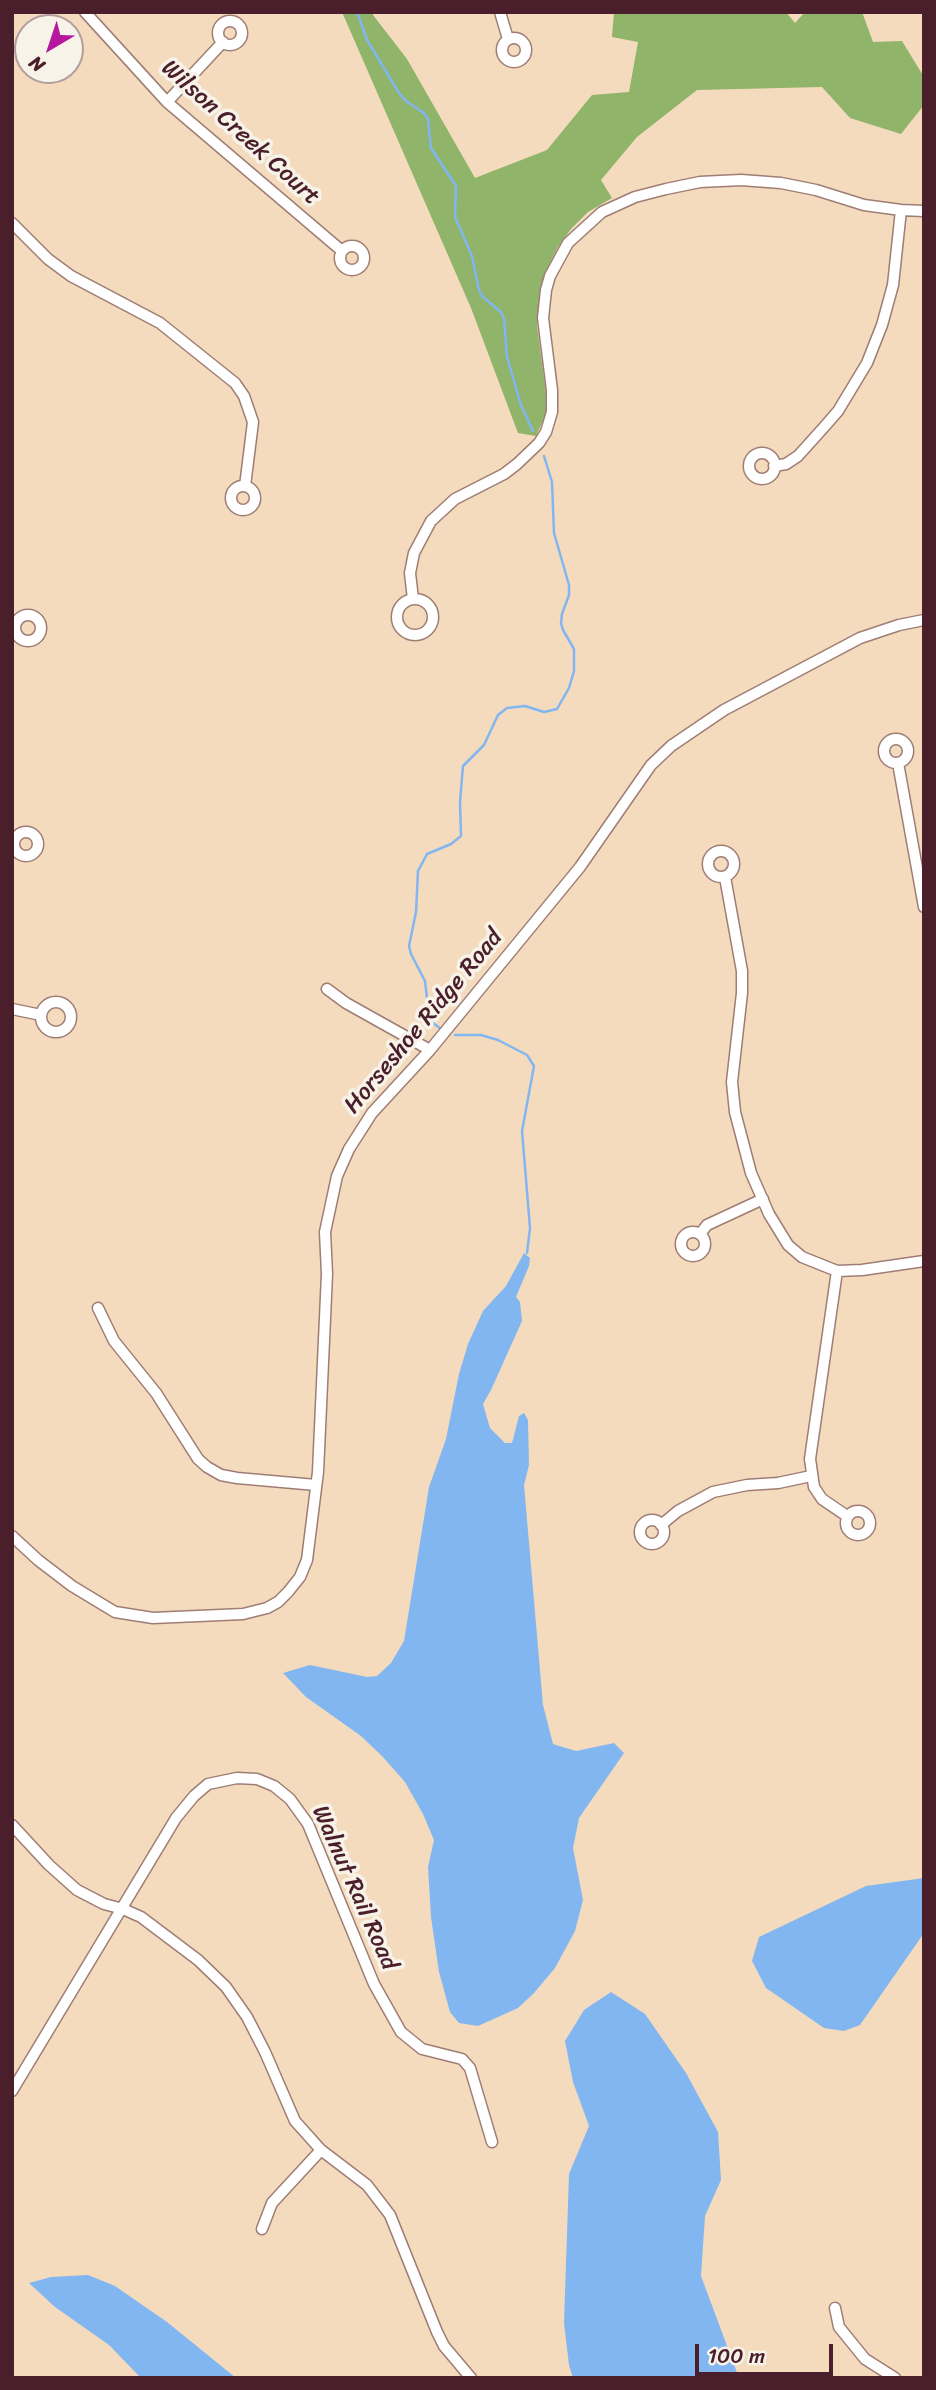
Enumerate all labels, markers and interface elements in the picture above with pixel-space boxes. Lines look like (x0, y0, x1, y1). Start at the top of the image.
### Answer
north arrow (14, 14, 84, 84)
text: N (21, 47, 52, 81)
street label: Wilson Creek Court (155, 54, 325, 212)
street label: Horseshoe Ridge Road (339, 924, 509, 1120)
street label: Walnut Rail Road (305, 1801, 403, 1975)
scale bar (698, 2330, 836, 2374)
text: 100 m (708, 2337, 765, 2375)

